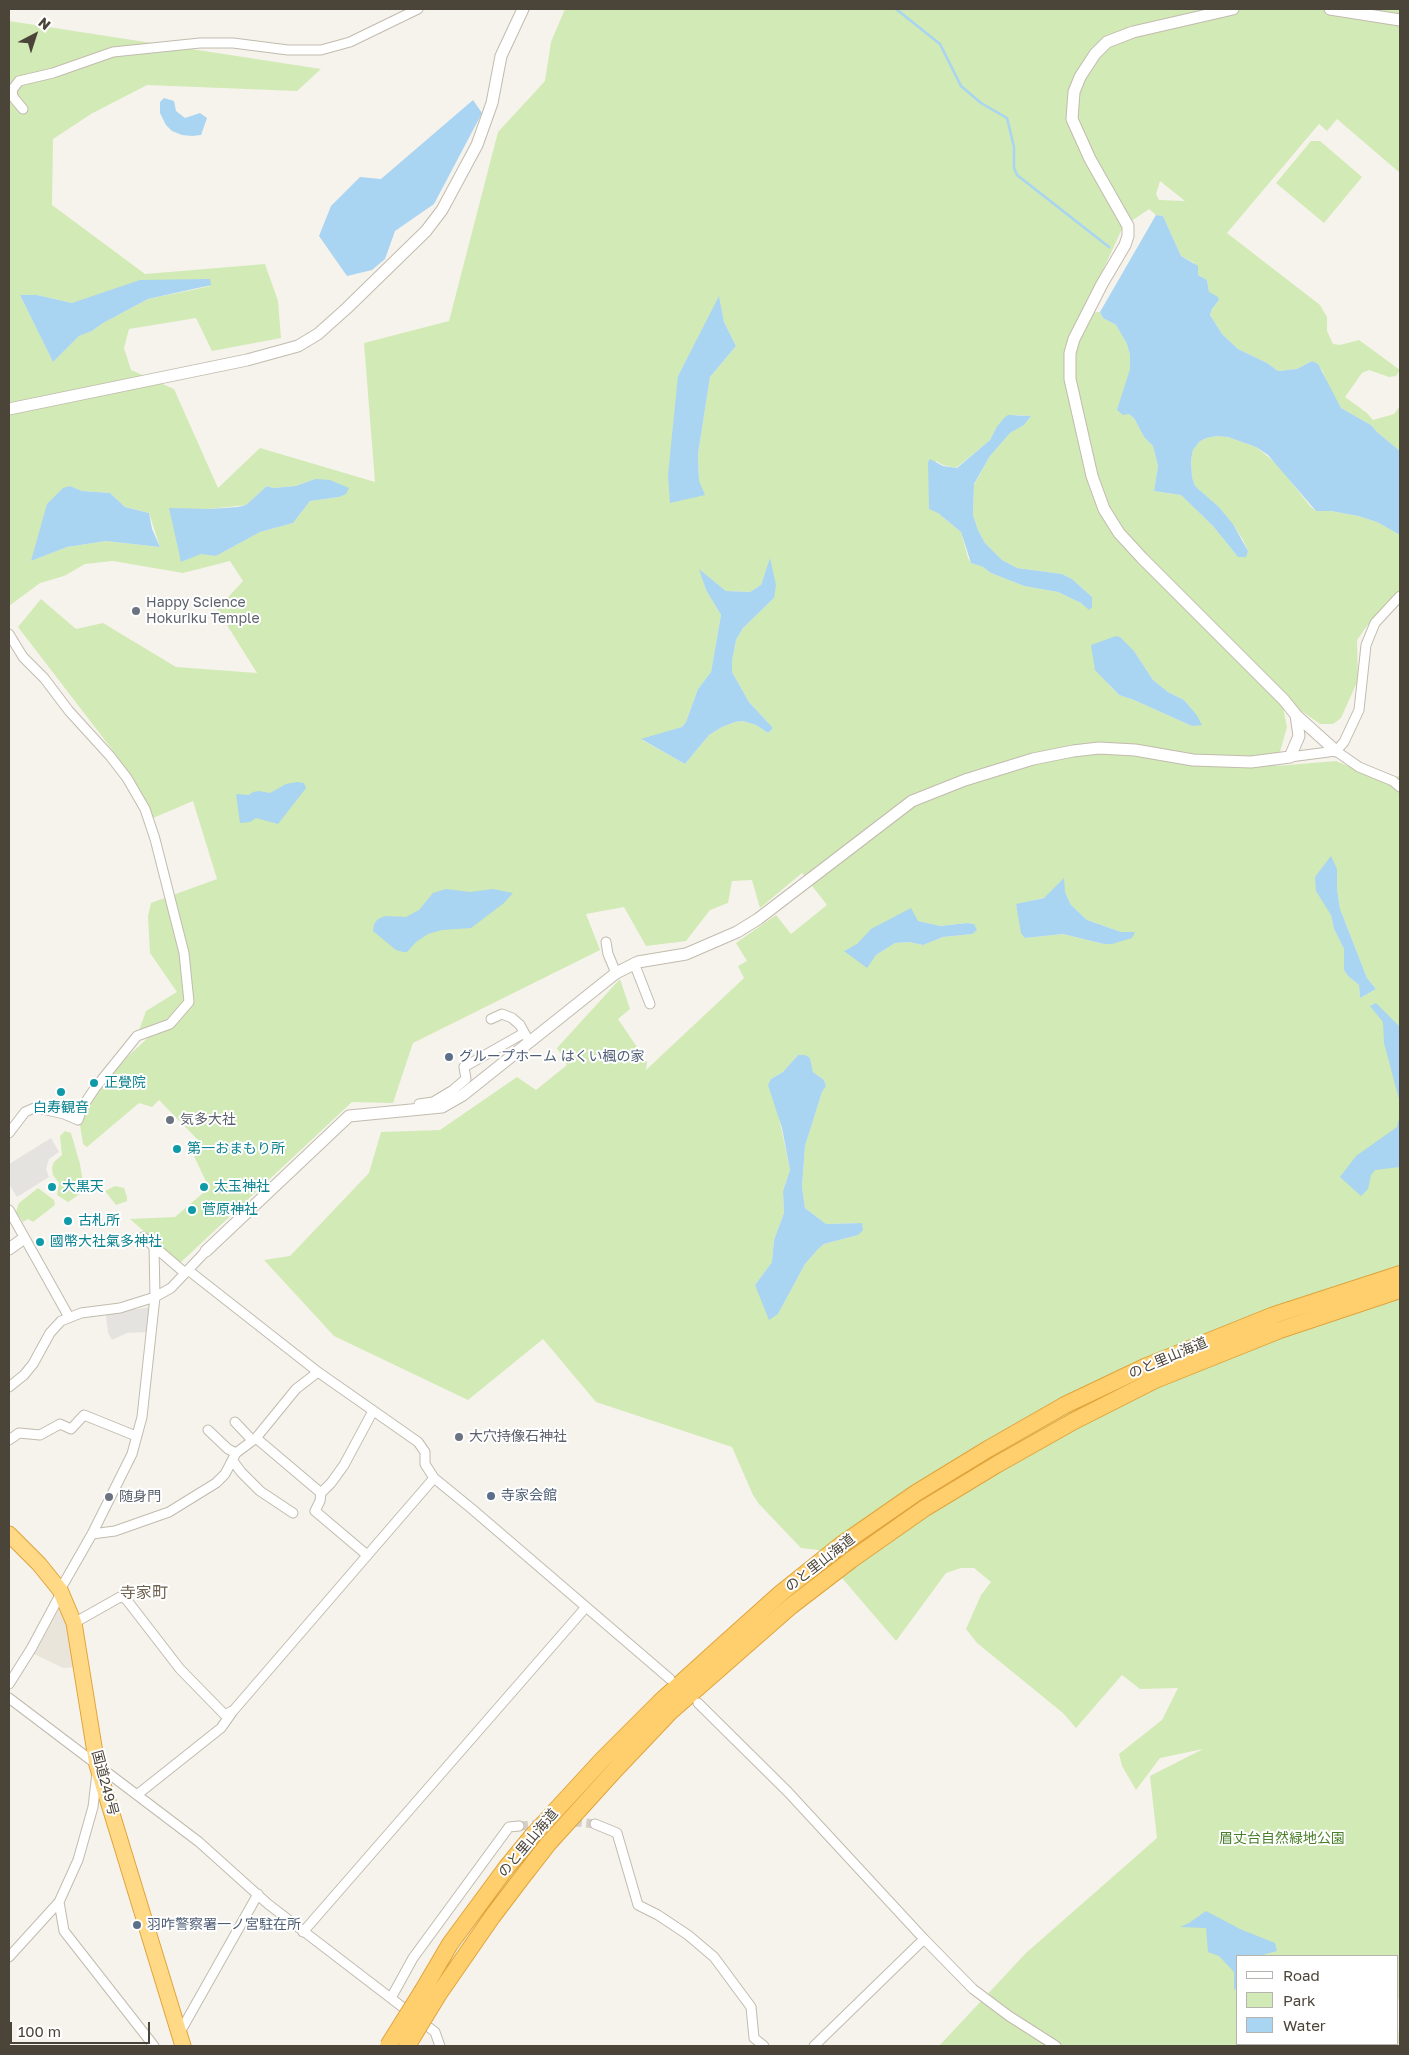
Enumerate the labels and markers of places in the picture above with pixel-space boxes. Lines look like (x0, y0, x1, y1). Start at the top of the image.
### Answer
place label: Happy Science Hokuriku Temple (146, 595, 260, 628)
marker: Happy Science Hokuriku Temple (130, 605, 142, 617)
place label: グループホーム はくい楓の家 (459, 1049, 644, 1065)
marker: グループホーム はくい楓の家 (443, 1051, 455, 1063)
place label: 正覺院 (104, 1075, 146, 1091)
marker: 正覺院 (88, 1077, 100, 1089)
marker: 白寿観音 (55, 1086, 67, 1098)
place label: 白寿観音 (33, 1100, 89, 1116)
place label: 気多大社 (180, 1112, 236, 1128)
marker: 気多大社 (164, 1114, 176, 1126)
place label: 第一おまもり所 (187, 1141, 285, 1157)
marker: 第一おまもり所 (171, 1143, 183, 1155)
place label: 大黒天 (62, 1179, 104, 1195)
place label: 太玉神社 (214, 1179, 270, 1195)
marker: 大黒天 (46, 1181, 58, 1193)
marker: 太玉神社 (198, 1181, 210, 1193)
place label: 菅原神社 (202, 1202, 258, 1218)
marker: 菅原神社 (186, 1204, 198, 1216)
place label: 古札所 (78, 1213, 120, 1229)
marker: 古札所 (62, 1215, 74, 1227)
place label: 國幣大社氣多神社 (50, 1234, 162, 1250)
marker: 國幣大社氣多神社 (34, 1236, 46, 1248)
place label: 大穴持像石神社 (469, 1429, 567, 1445)
marker: 大穴持像石神社 (453, 1431, 465, 1443)
place label: 寺家会館 (501, 1488, 557, 1504)
place label: 随身門 (119, 1489, 161, 1505)
marker: 寺家会館 (485, 1490, 497, 1502)
marker: 随身門 (103, 1491, 115, 1503)
place label: 羽咋警察署一ノ宮駐在所 (147, 1917, 301, 1933)
marker: 羽咋警察署一ノ宮駐在所 (131, 1919, 143, 1931)

